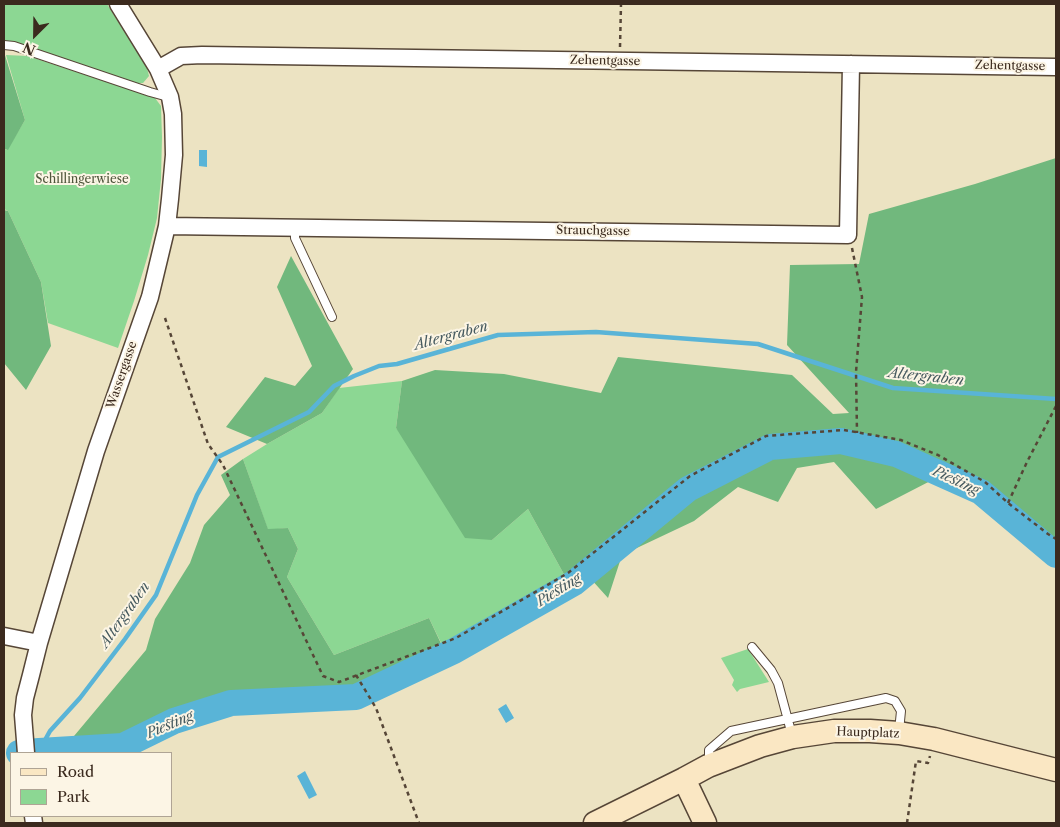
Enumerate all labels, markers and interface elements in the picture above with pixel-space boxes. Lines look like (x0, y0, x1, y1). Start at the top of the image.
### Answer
north arrow (10, 10, 60, 60)
text: N (20, 38, 38, 59)
street label: Zehentgasse (570, 53, 640, 69)
street label: Zehentgasse (975, 58, 1045, 74)
park label: Schillingerwiese (35, 173, 129, 187)
street label: Strauchgasse (556, 223, 630, 239)
water label: Altergraben (412, 318, 490, 354)
street label: Wassergasse (104, 339, 140, 411)
water label: Altergraben (887, 365, 965, 389)
water label: Piesting (930, 463, 982, 499)
water label: Piesting (534, 570, 584, 610)
water label: Altergraben (96, 579, 154, 651)
water label: Piesting (144, 708, 196, 742)
street label: Hauptplatz (836, 725, 900, 741)
legend (10, 752, 172, 817)
text: Road (57, 762, 94, 781)
text: Park (57, 787, 90, 806)

